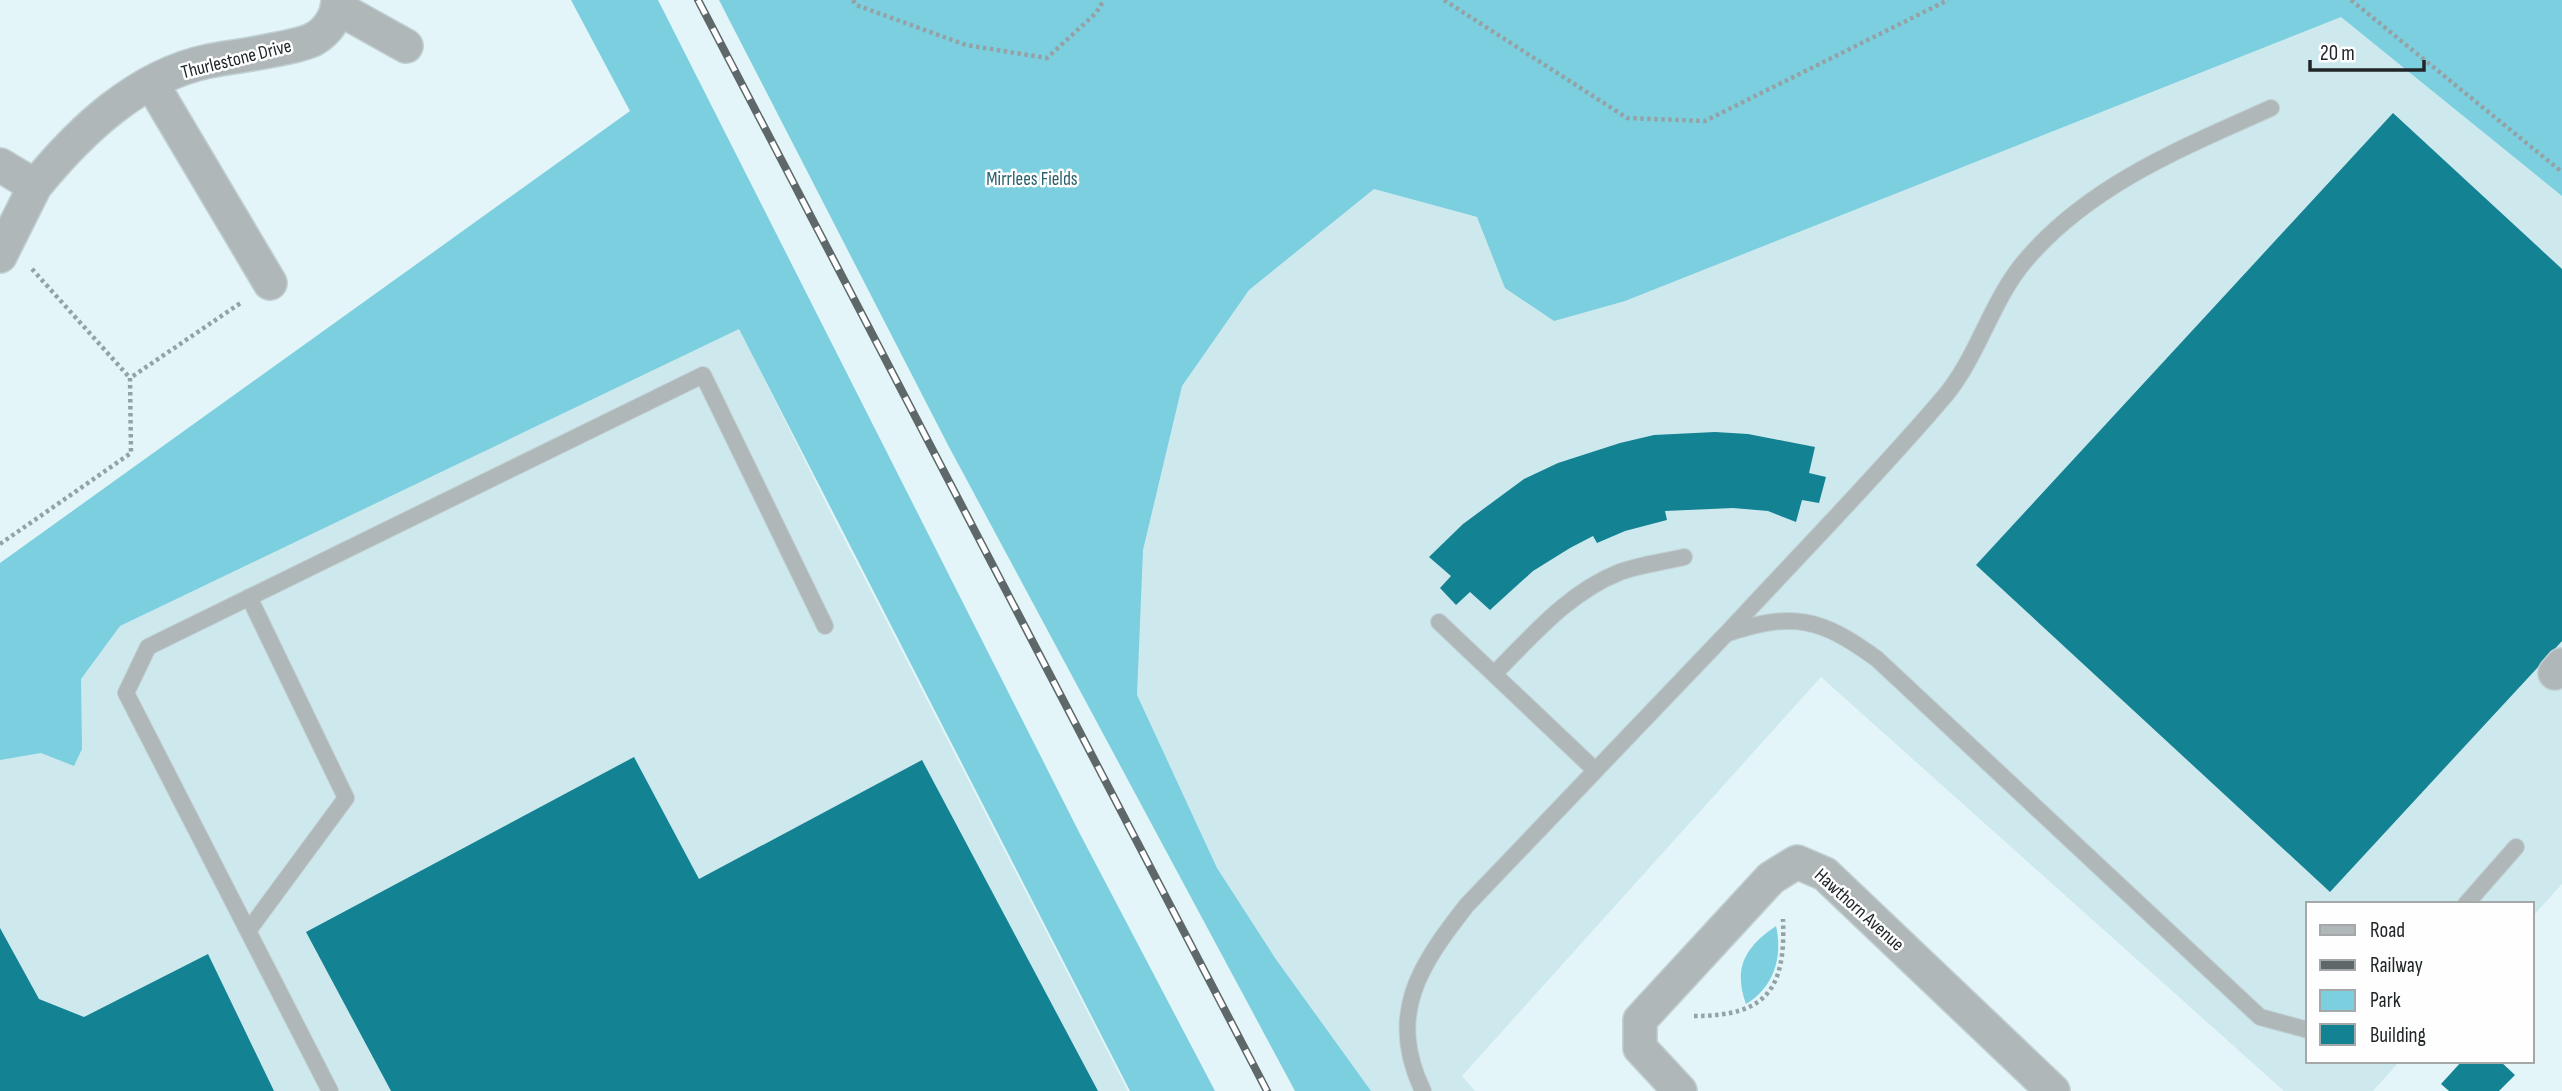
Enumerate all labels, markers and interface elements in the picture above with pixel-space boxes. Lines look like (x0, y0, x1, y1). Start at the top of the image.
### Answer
scale bar (2310, 28, 2424, 72)
street label: Thurlestone Drive (179, 35, 294, 84)
text: 20 m (2320, 41, 2355, 66)
park label: Mirrlees Fields (986, 168, 1078, 191)
street label: Hawthorn Avenue (1810, 864, 1908, 956)
legend (2306, 902, 2534, 1063)
text: Road (2370, 918, 2405, 943)
text: Railway (2370, 953, 2423, 978)
text: Park (2370, 988, 2401, 1013)
text: Building (2370, 1023, 2426, 1048)

